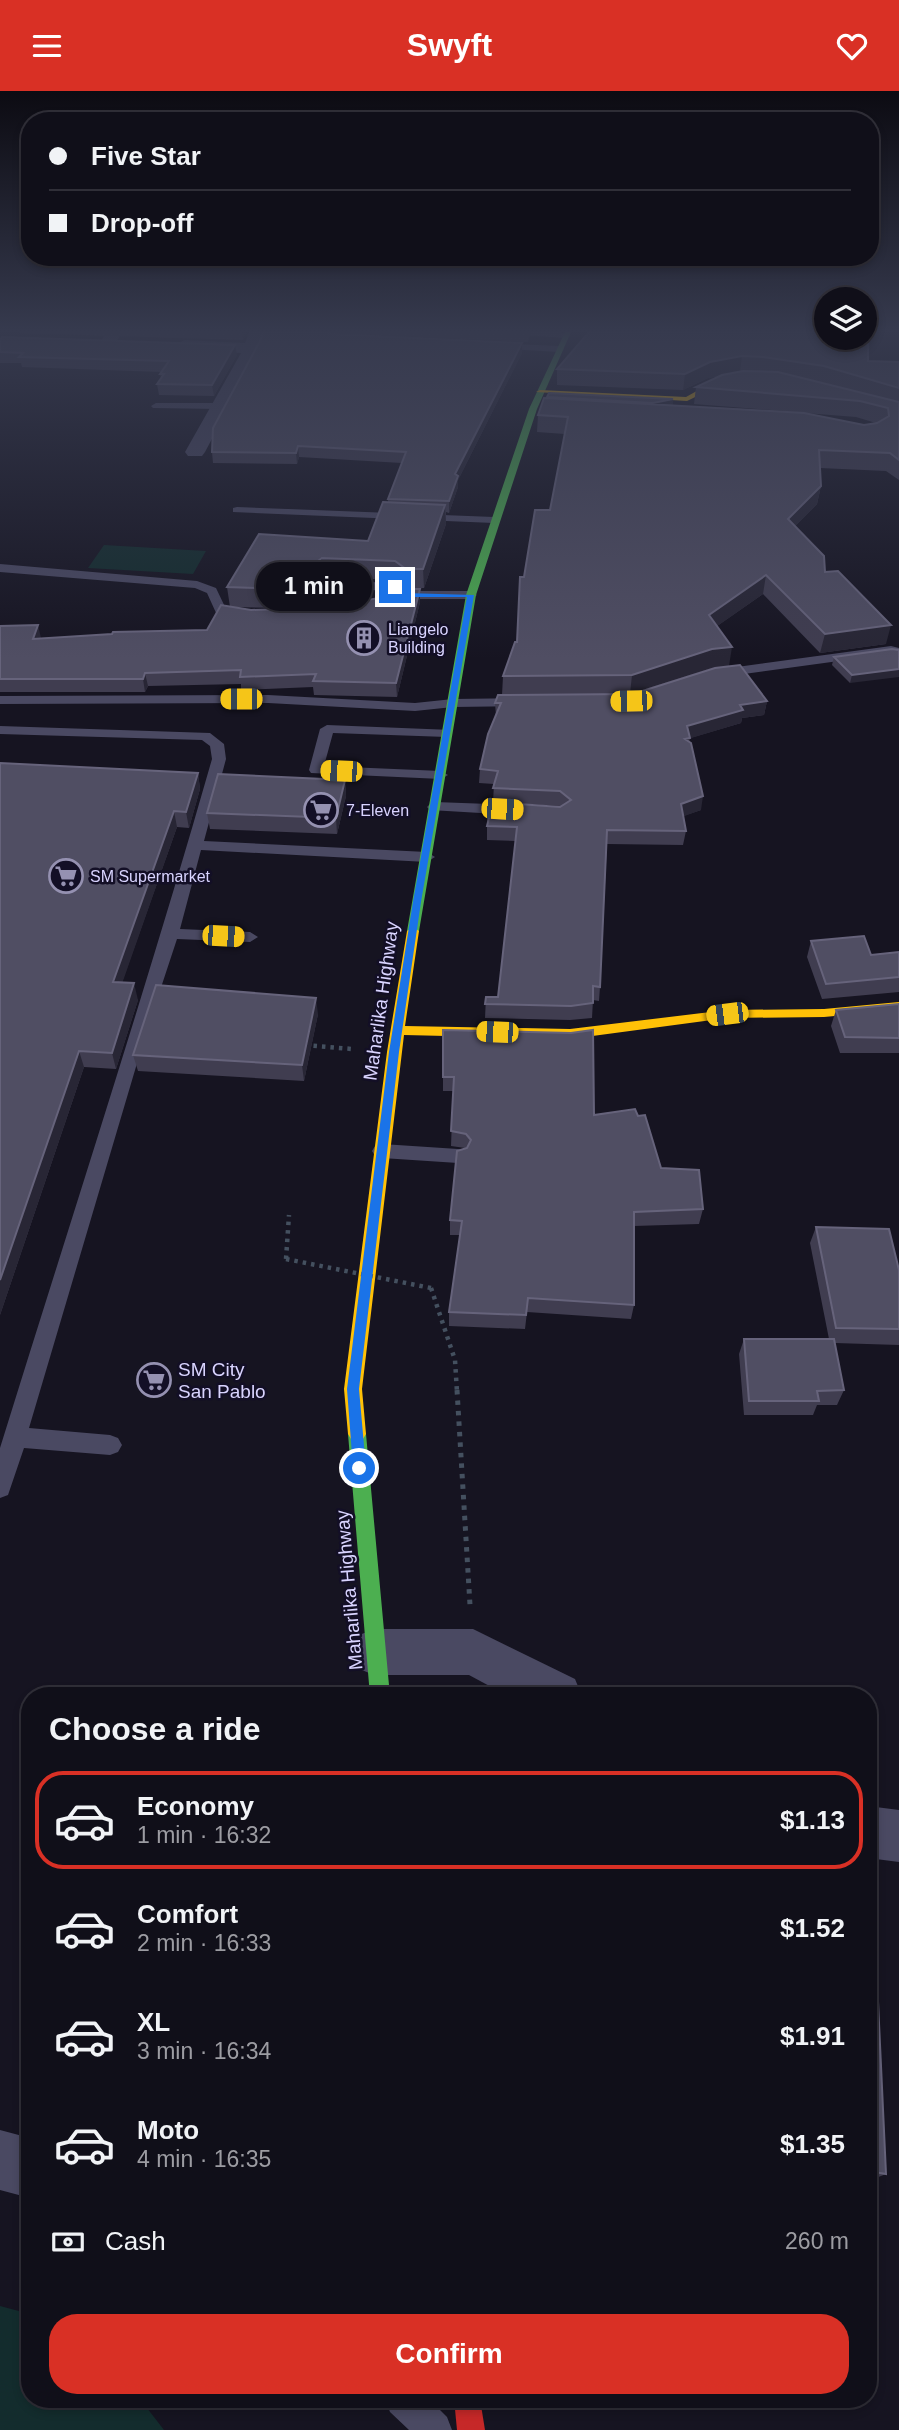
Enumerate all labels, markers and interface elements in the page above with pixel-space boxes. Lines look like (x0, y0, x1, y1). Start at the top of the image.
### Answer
icon: menu (28, 27, 66, 65)
text: Swyft (407, 27, 492, 63)
icon: heart (833, 27, 871, 65)
text: Five Star (91, 141, 201, 171)
text: Drop-off (91, 208, 194, 238)
map controls (814, 287, 877, 350)
button: layers (814, 287, 877, 350)
callout: 1 min (255, 563, 370, 611)
route end (379, 571, 411, 603)
text: 1 min (284, 573, 344, 599)
building icon: Liangelo Building (345, 619, 383, 657)
place label: Liangelo Building (388, 621, 449, 656)
car (221, 689, 263, 710)
car (610, 690, 653, 712)
car (320, 760, 363, 782)
supermarket icon: 7-Eleven (302, 791, 340, 829)
car (481, 797, 524, 821)
place label: 7-Eleven (346, 802, 409, 819)
supermarket icon: SM Supermarket (47, 857, 85, 895)
place label: SM Supermarket (90, 868, 211, 885)
street label: Maharlika Highway (359, 920, 403, 1082)
car (202, 924, 245, 948)
car (705, 1001, 750, 1027)
car (476, 1021, 519, 1043)
place label: SM City San Pablo (178, 1359, 266, 1402)
supermarket icon: SM City San Pablo (135, 1361, 173, 1399)
route start (343, 1452, 375, 1484)
street label: Maharlika Highway (332, 1509, 366, 1671)
text: Choose a ride (49, 1711, 261, 1747)
icon: car (53, 1789, 116, 1852)
text: Economy (137, 1791, 254, 1821)
text: $1.13 (780, 1805, 845, 1835)
text: 1 min · 16:32 (137, 1822, 271, 1848)
icon: car (53, 1897, 116, 1960)
text: Comfort (137, 1899, 238, 1929)
text: $1.52 (780, 1913, 845, 1943)
text: 2 min · 16:33 (137, 1930, 271, 1956)
icon: car (53, 2005, 116, 2068)
text: XL (137, 2007, 170, 2037)
text: $1.91 (780, 2021, 845, 2051)
text: 3 min · 16:34 (137, 2038, 271, 2064)
icon: car (53, 2113, 116, 2176)
text: Moto (137, 2115, 199, 2145)
text: $1.35 (780, 2129, 845, 2159)
text: 4 min · 16:35 (137, 2146, 271, 2172)
icon: cash (49, 2223, 87, 2261)
text: Cash (105, 2226, 166, 2256)
text: 260 m (785, 2228, 849, 2254)
button: Confirm (49, 2314, 849, 2394)

